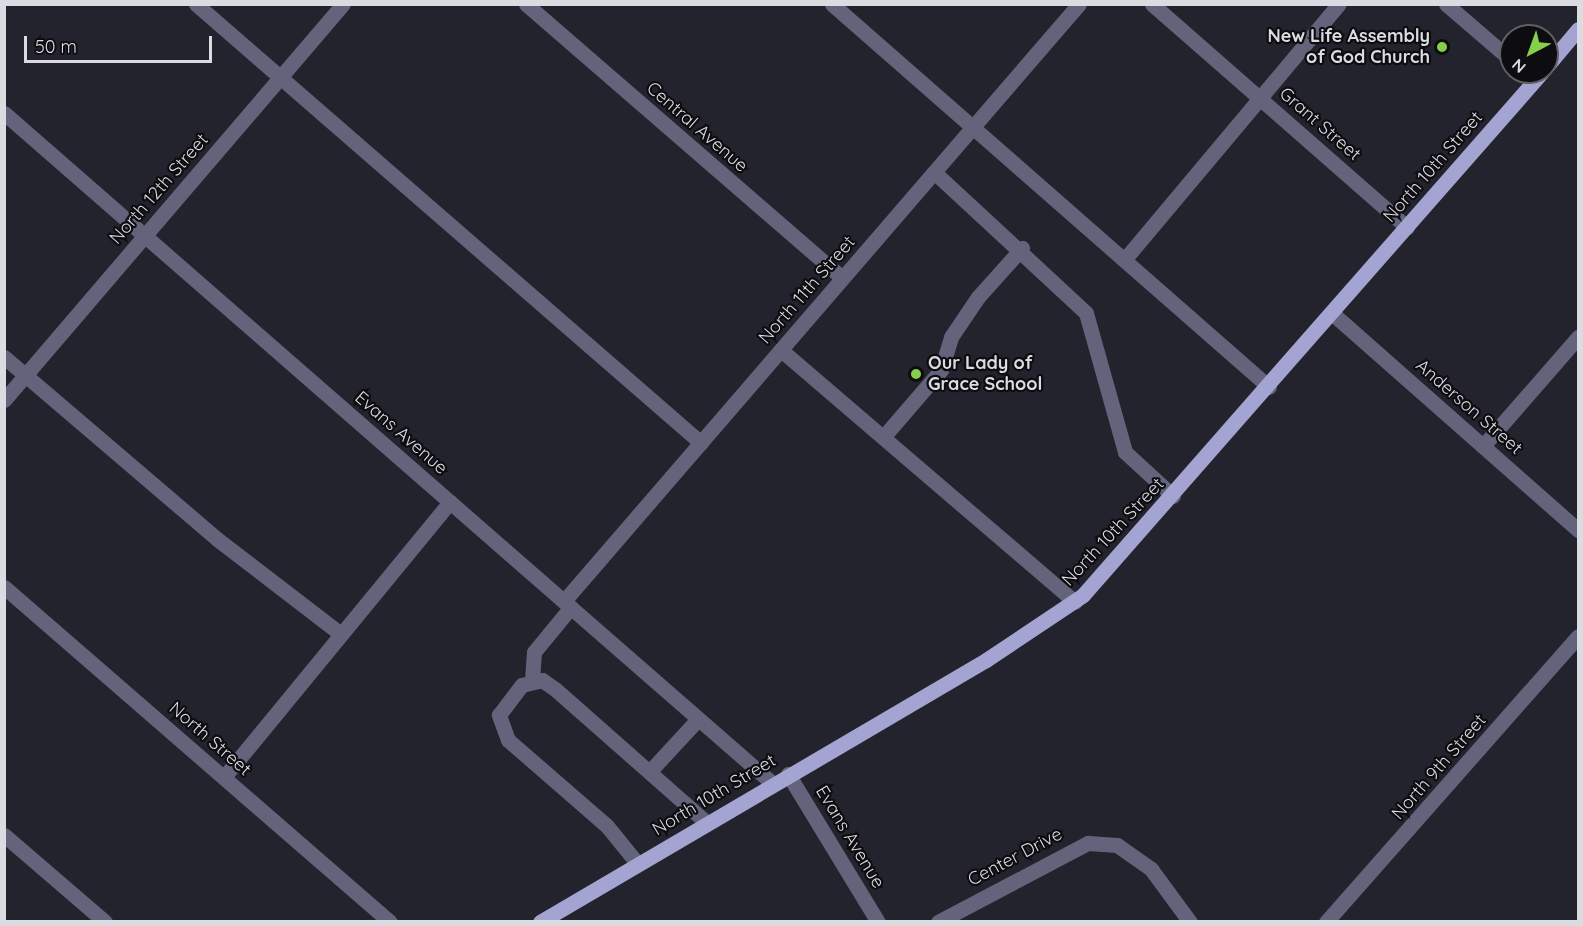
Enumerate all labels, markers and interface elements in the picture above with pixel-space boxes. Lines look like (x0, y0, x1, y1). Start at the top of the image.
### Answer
scale bar (27, 24, 214, 62)
north arrow (1499, 24, 1559, 84)
place label: New Life Assembly of God Church (1267, 26, 1430, 68)
text: 50 m (35, 35, 77, 58)
marker: New Life Assembly of God Church (1435, 40, 1449, 54)
text: N (1508, 55, 1530, 77)
street label: Central Avenue (642, 77, 752, 177)
street label: Grant Street (1275, 83, 1365, 165)
street label: North 10th Street (1379, 107, 1487, 227)
street label: North 12th Street (105, 129, 213, 249)
street label: North 11th Street (754, 232, 860, 348)
place label: Our Lady of Grace School (928, 353, 1042, 395)
street label: Anderson Street (1411, 355, 1527, 459)
marker: Our Lady of Grace School (909, 367, 923, 381)
street label: Evans Avenue (350, 387, 452, 479)
street label: North 10th Street (1057, 473, 1169, 591)
street label: North Street (165, 698, 255, 780)
street label: North 9th Street (1387, 710, 1491, 824)
street label: North 10th Street (648, 750, 780, 840)
street label: Evans Avenue (811, 782, 889, 892)
street label: Center Drive (964, 823, 1066, 891)

